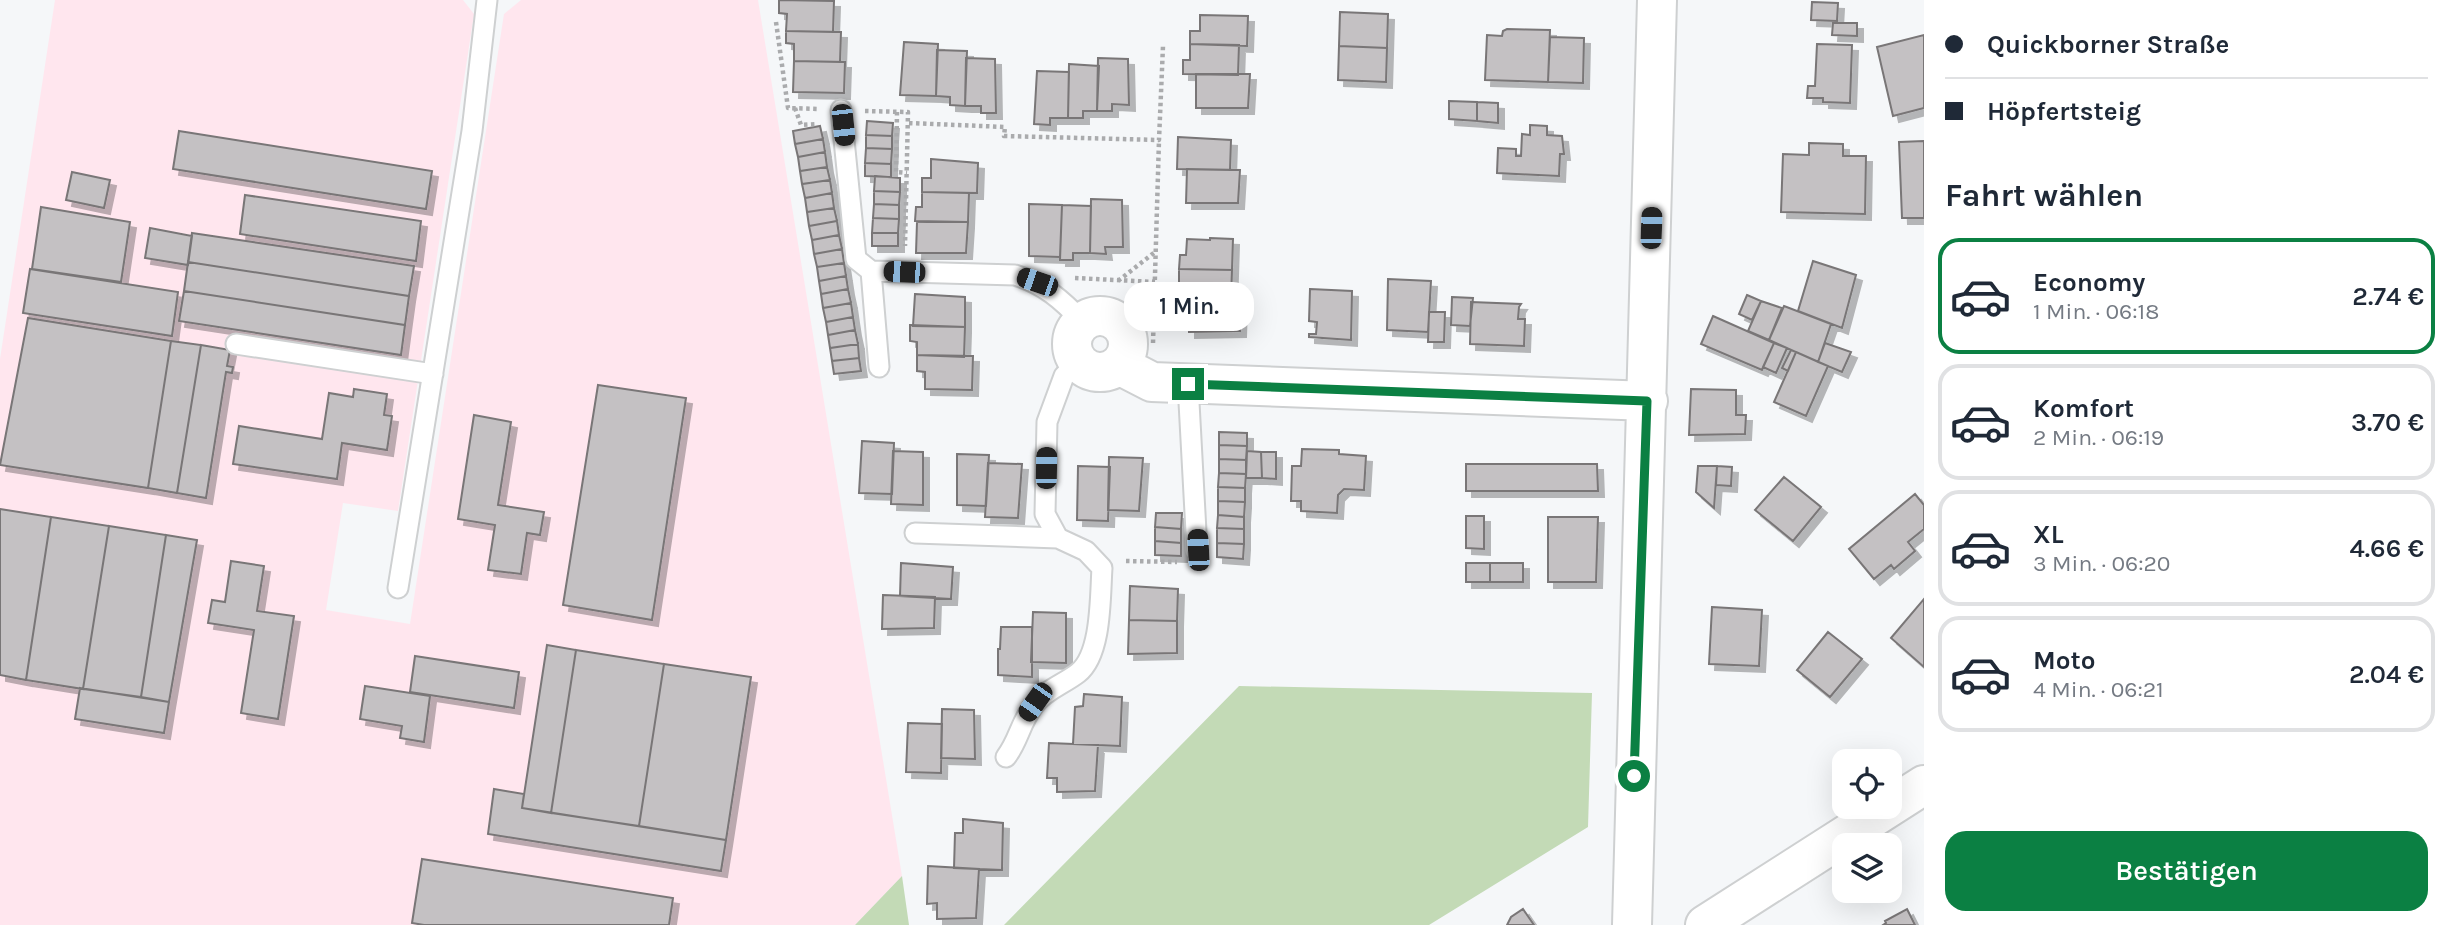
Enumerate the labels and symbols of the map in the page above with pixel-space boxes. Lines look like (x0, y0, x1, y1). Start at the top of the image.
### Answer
car (831, 103, 856, 147)
car (1640, 207, 1663, 249)
car (883, 261, 926, 283)
car (1014, 265, 1061, 299)
callout: 1 Min. (1123, 282, 1253, 332)
route end (1172, 368, 1204, 400)
car (1036, 447, 1057, 489)
car (1187, 528, 1210, 572)
car (1015, 679, 1056, 725)
route start (1618, 760, 1650, 792)

